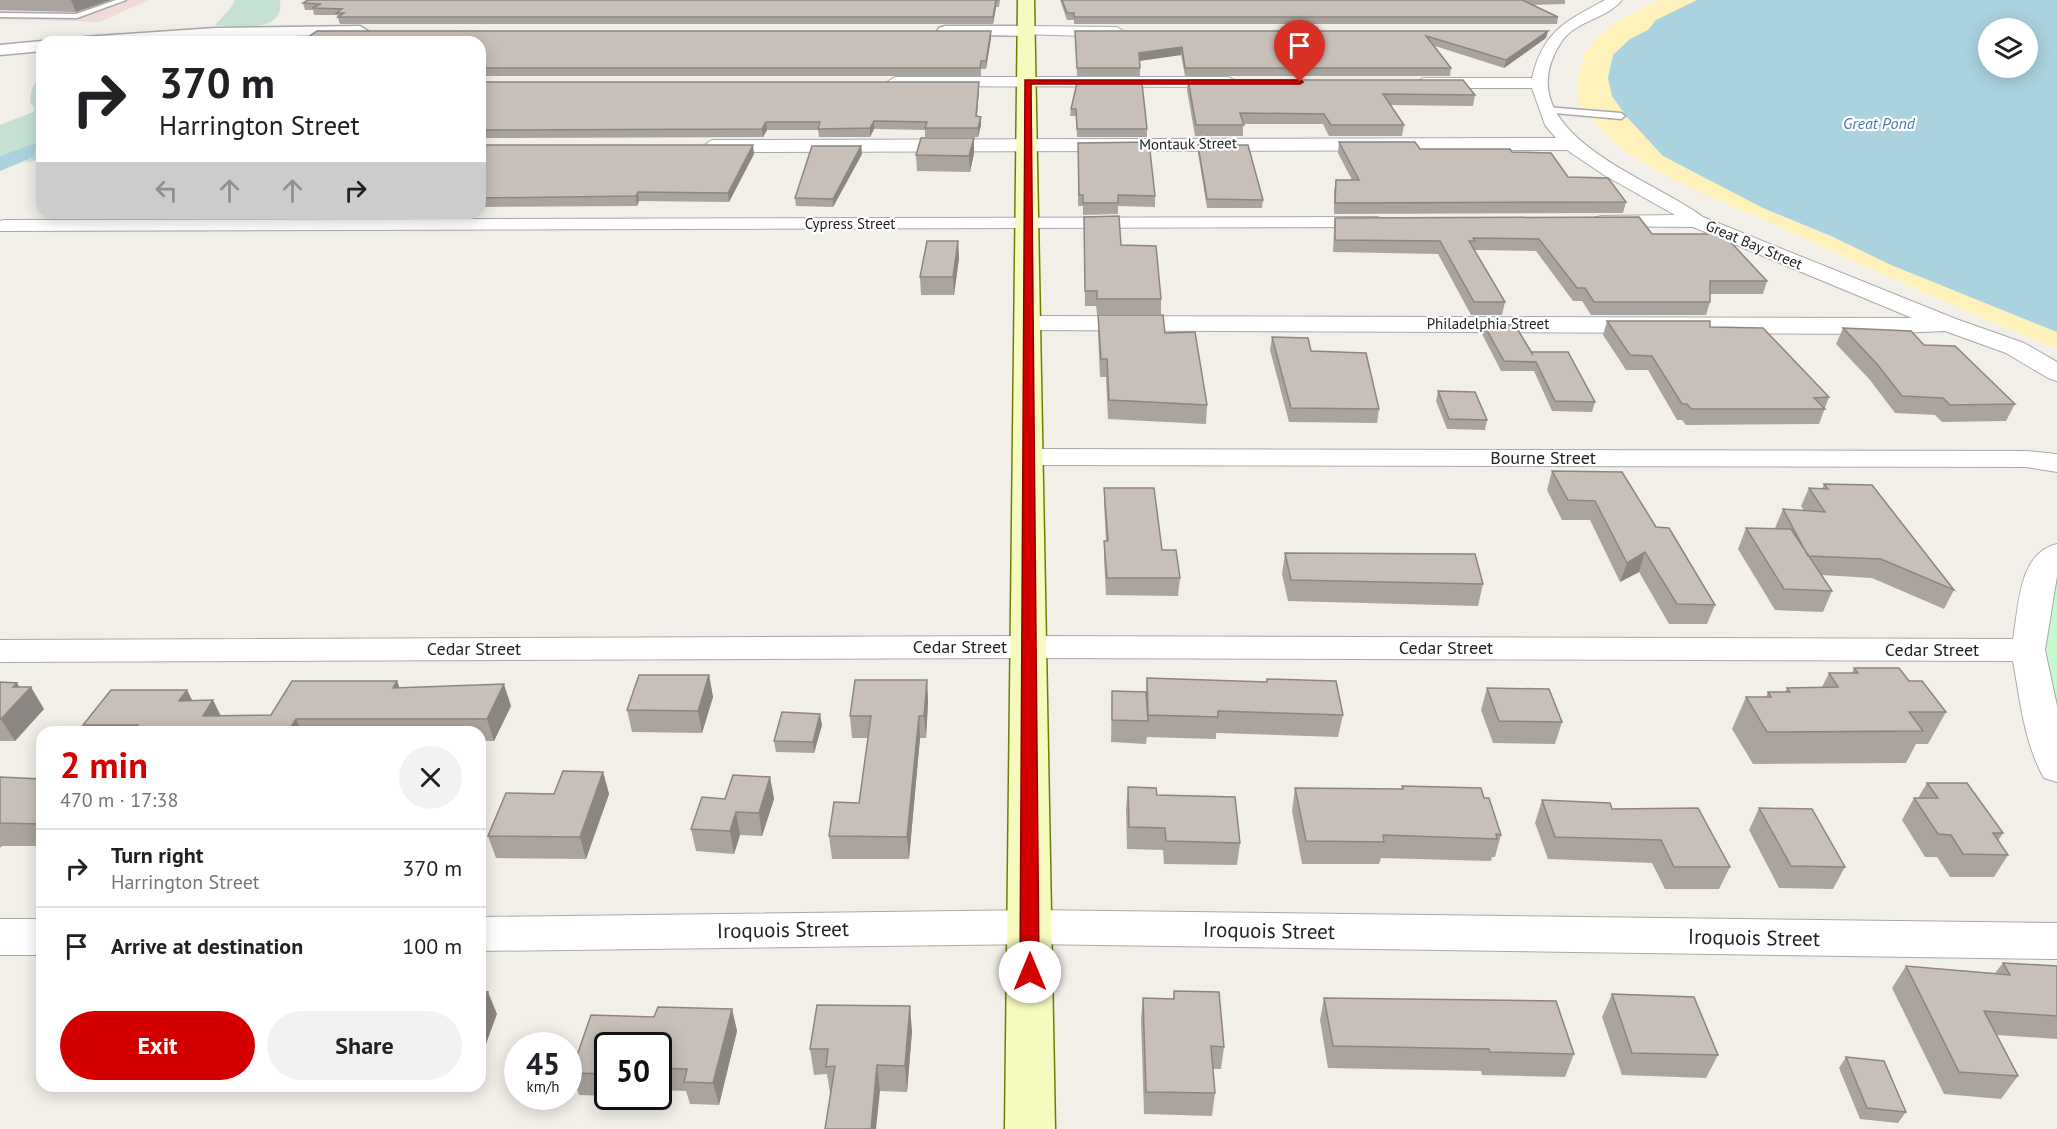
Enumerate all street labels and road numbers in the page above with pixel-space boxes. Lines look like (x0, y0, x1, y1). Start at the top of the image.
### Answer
street label: Montauk Street (1139, 133, 1237, 154)
street label: Cypress Street (805, 214, 895, 233)
street label: Great Bay Street (1703, 216, 1806, 273)
street label: Philadelphia Street (1427, 314, 1549, 333)
street label: Bourne Street (1490, 446, 1596, 469)
street label: Cedar Street (913, 635, 1007, 658)
street label: Cedar Street (1399, 636, 1493, 659)
street label: Cedar Street (427, 637, 521, 660)
street label: Cedar Street (1885, 638, 1979, 661)
street label: Iroquois Street (717, 915, 849, 944)
street label: Iroquois Street (1203, 916, 1335, 945)
street label: Iroquois Street (1688, 923, 1820, 952)

